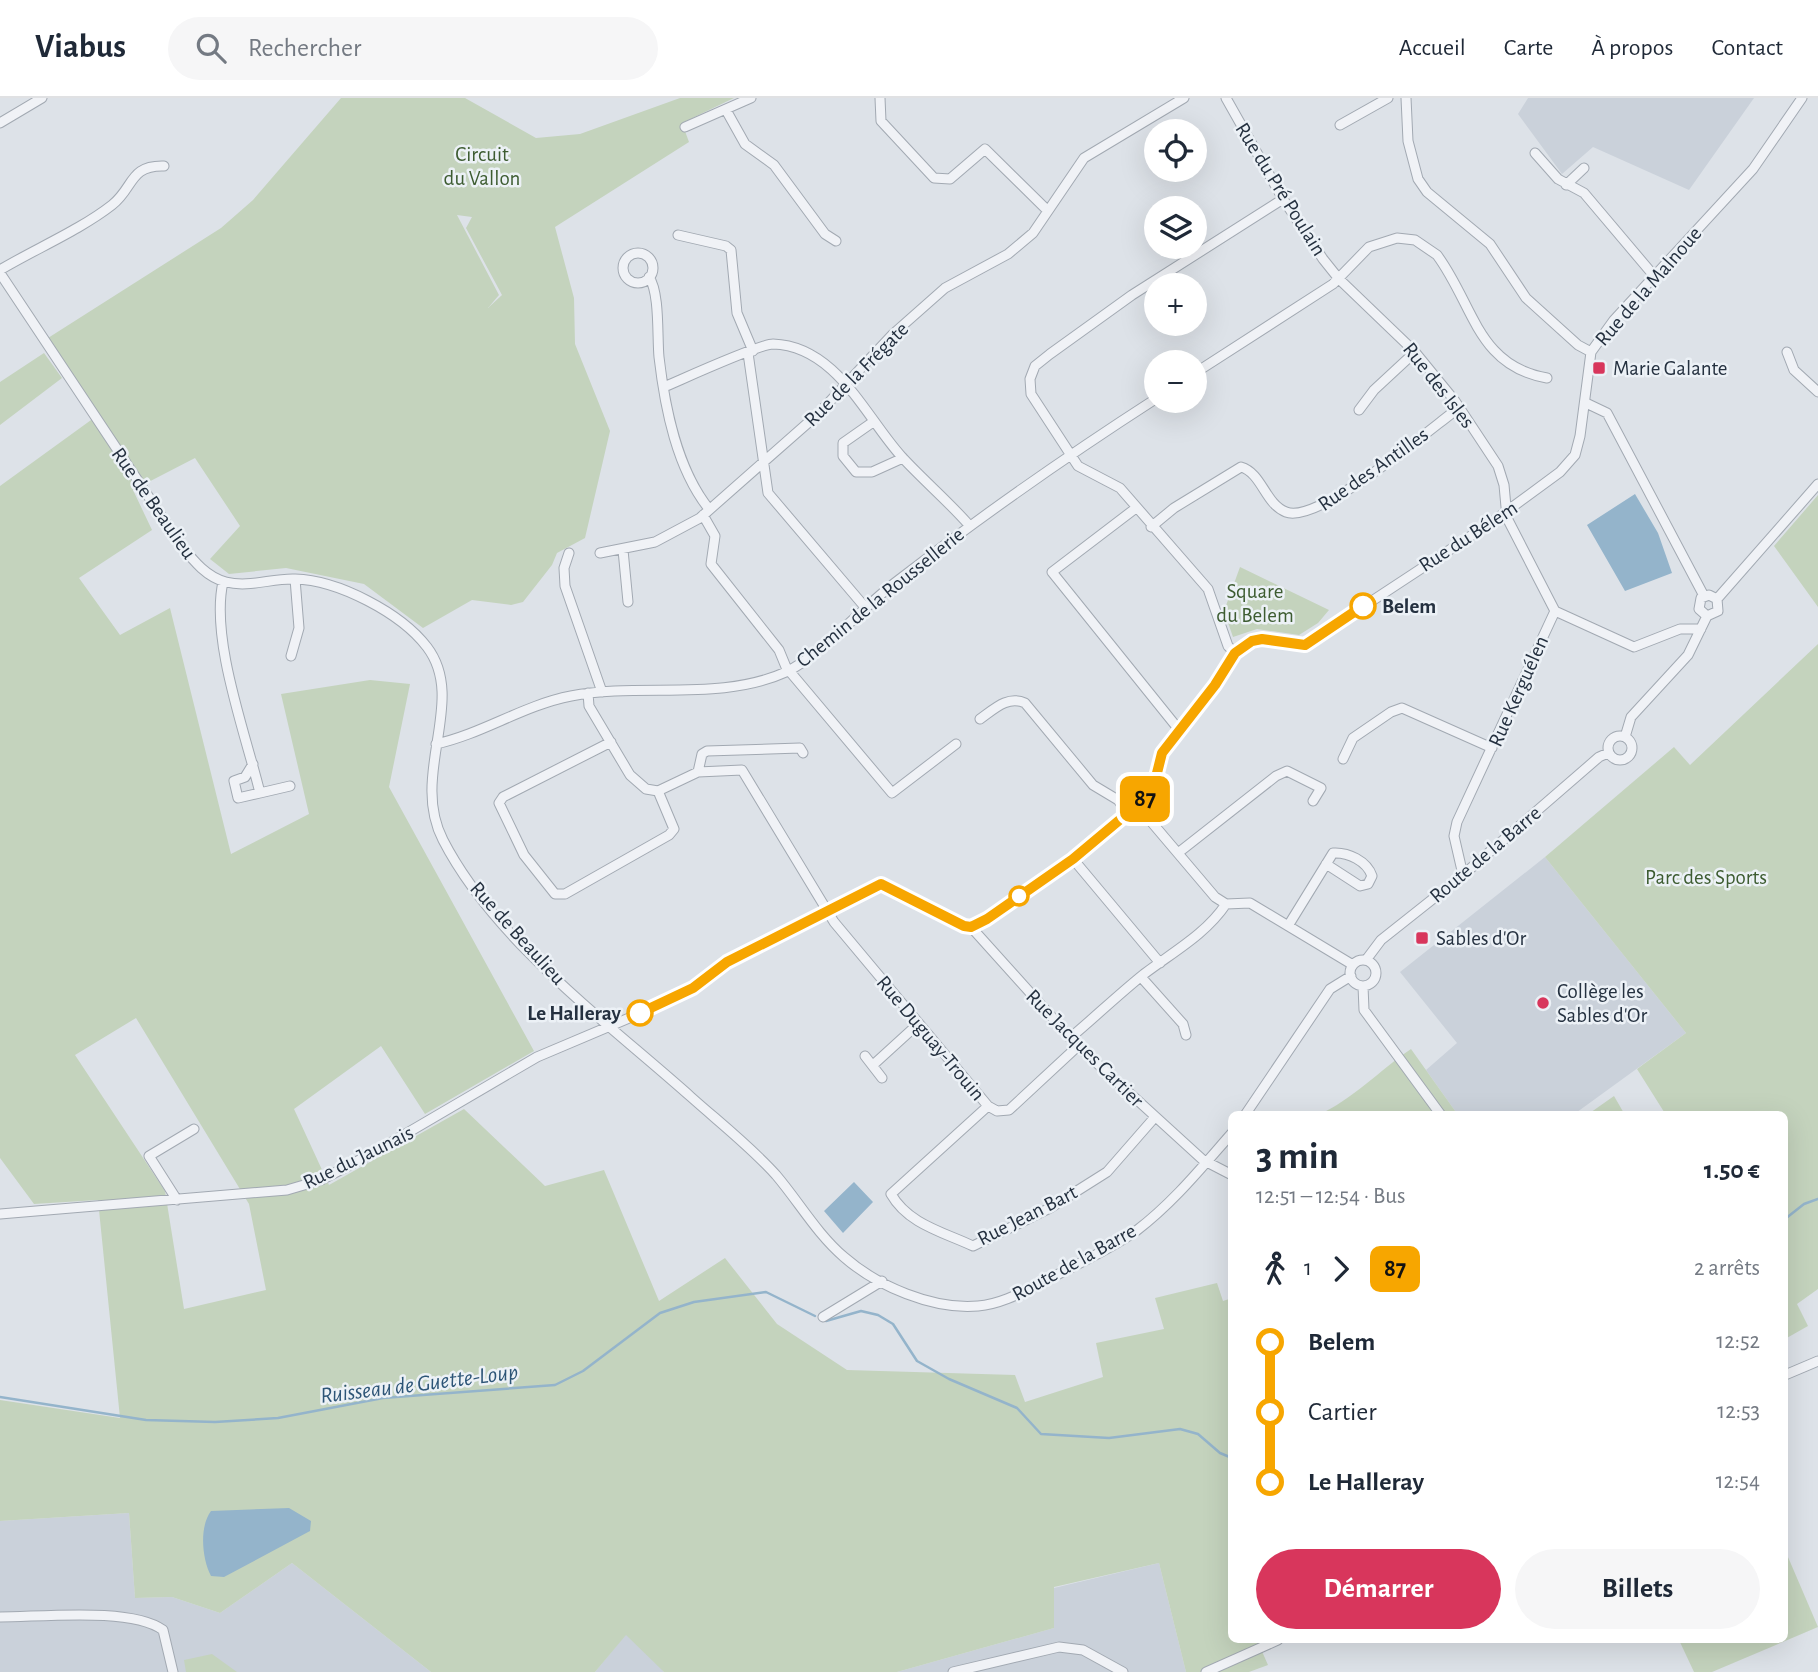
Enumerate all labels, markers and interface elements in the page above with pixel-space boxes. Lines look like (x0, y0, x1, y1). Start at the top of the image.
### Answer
search box (168, 17, 658, 80)
icon: search (192, 29, 230, 67)
text: Viabus (35, 31, 126, 64)
text: Rechercher (248, 35, 361, 61)
text: Accueil (1399, 36, 1466, 60)
text: Carte (1504, 36, 1553, 60)
text: À propos (1591, 36, 1673, 60)
text: Contact (1711, 36, 1783, 60)
map controls (1144, 119, 1207, 413)
button: locate (1144, 119, 1207, 182)
street label: Rue du Pré Poulain (1231, 119, 1330, 260)
park label: Circuit du Vallon (444, 144, 520, 189)
button: layers (1144, 196, 1207, 259)
street label: Rue de la Malnoue (1591, 223, 1706, 350)
button: + (1144, 273, 1207, 336)
street label: Rue de la Frégate (800, 318, 912, 430)
street label: Rue des Isles (1399, 338, 1478, 432)
button: − (1144, 350, 1207, 413)
place label: Marie Galante (1613, 358, 1728, 379)
marker: Marie Galante (1591, 360, 1607, 376)
street label: Rue des Antilles (1314, 424, 1432, 515)
street label: Rue de Beaulieu (107, 444, 200, 563)
street label: Rue du Bélem (1415, 497, 1521, 576)
street label: Chemin de la Roussellerie (793, 524, 968, 671)
park label: Square du Belem (1216, 581, 1294, 626)
marker: Belem (1350, 593, 1376, 619)
place label: Belem (1382, 596, 1436, 617)
street label: Rue Kerguélen (1485, 633, 1552, 750)
line badge: 87 (1114, 776, 1176, 822)
text: 87 (1134, 787, 1156, 811)
street label: Route de la Barre (1426, 802, 1545, 907)
park label: Parc des Sports (1645, 867, 1767, 888)
street label: Rue de Beaulieu (466, 878, 569, 989)
unlabelled marker (1009, 886, 1029, 906)
place label: Sables d'Or (1436, 928, 1526, 949)
marker: Sables d'Or (1414, 930, 1430, 946)
street label: Rue Duguay-Trouin (873, 972, 989, 1105)
place label: Collège les Sables d'Or (1557, 981, 1647, 1026)
street label: Rue Jacques Cartier (1022, 986, 1148, 1111)
marker: Collège les Sables d'Or (1535, 995, 1551, 1011)
marker: Le Halleray (627, 1000, 653, 1026)
place label: Le Halleray (527, 1003, 622, 1024)
street label: Rue du Jaunais (300, 1122, 417, 1193)
text: 3 min (1256, 1138, 1339, 1176)
text: 1.50 € (1704, 1157, 1760, 1183)
street label: Rue Jean Bart (974, 1181, 1081, 1250)
text: 12:51 – 12:54 · Bus (1256, 1185, 1405, 1208)
street label: Route de la Barre (1009, 1220, 1140, 1305)
icon: walk (1256, 1250, 1294, 1288)
icon: forward (1322, 1250, 1360, 1288)
text: 1 (1304, 1257, 1312, 1280)
text: 87 (1384, 1257, 1406, 1281)
text: 2 arrêts (1694, 1257, 1760, 1280)
text: Belem (1308, 1329, 1375, 1355)
text: 12:52 (1716, 1330, 1760, 1353)
water label: Ruisseau de Guette-Loup (319, 1361, 519, 1408)
text: Cartier (1308, 1399, 1377, 1425)
text: 12:53 (1717, 1400, 1760, 1423)
text: Le Halleray (1308, 1469, 1424, 1495)
text: 12:54 (1716, 1470, 1760, 1493)
button: Démarrer (1256, 1549, 1501, 1629)
button: Billets (1515, 1549, 1760, 1629)

